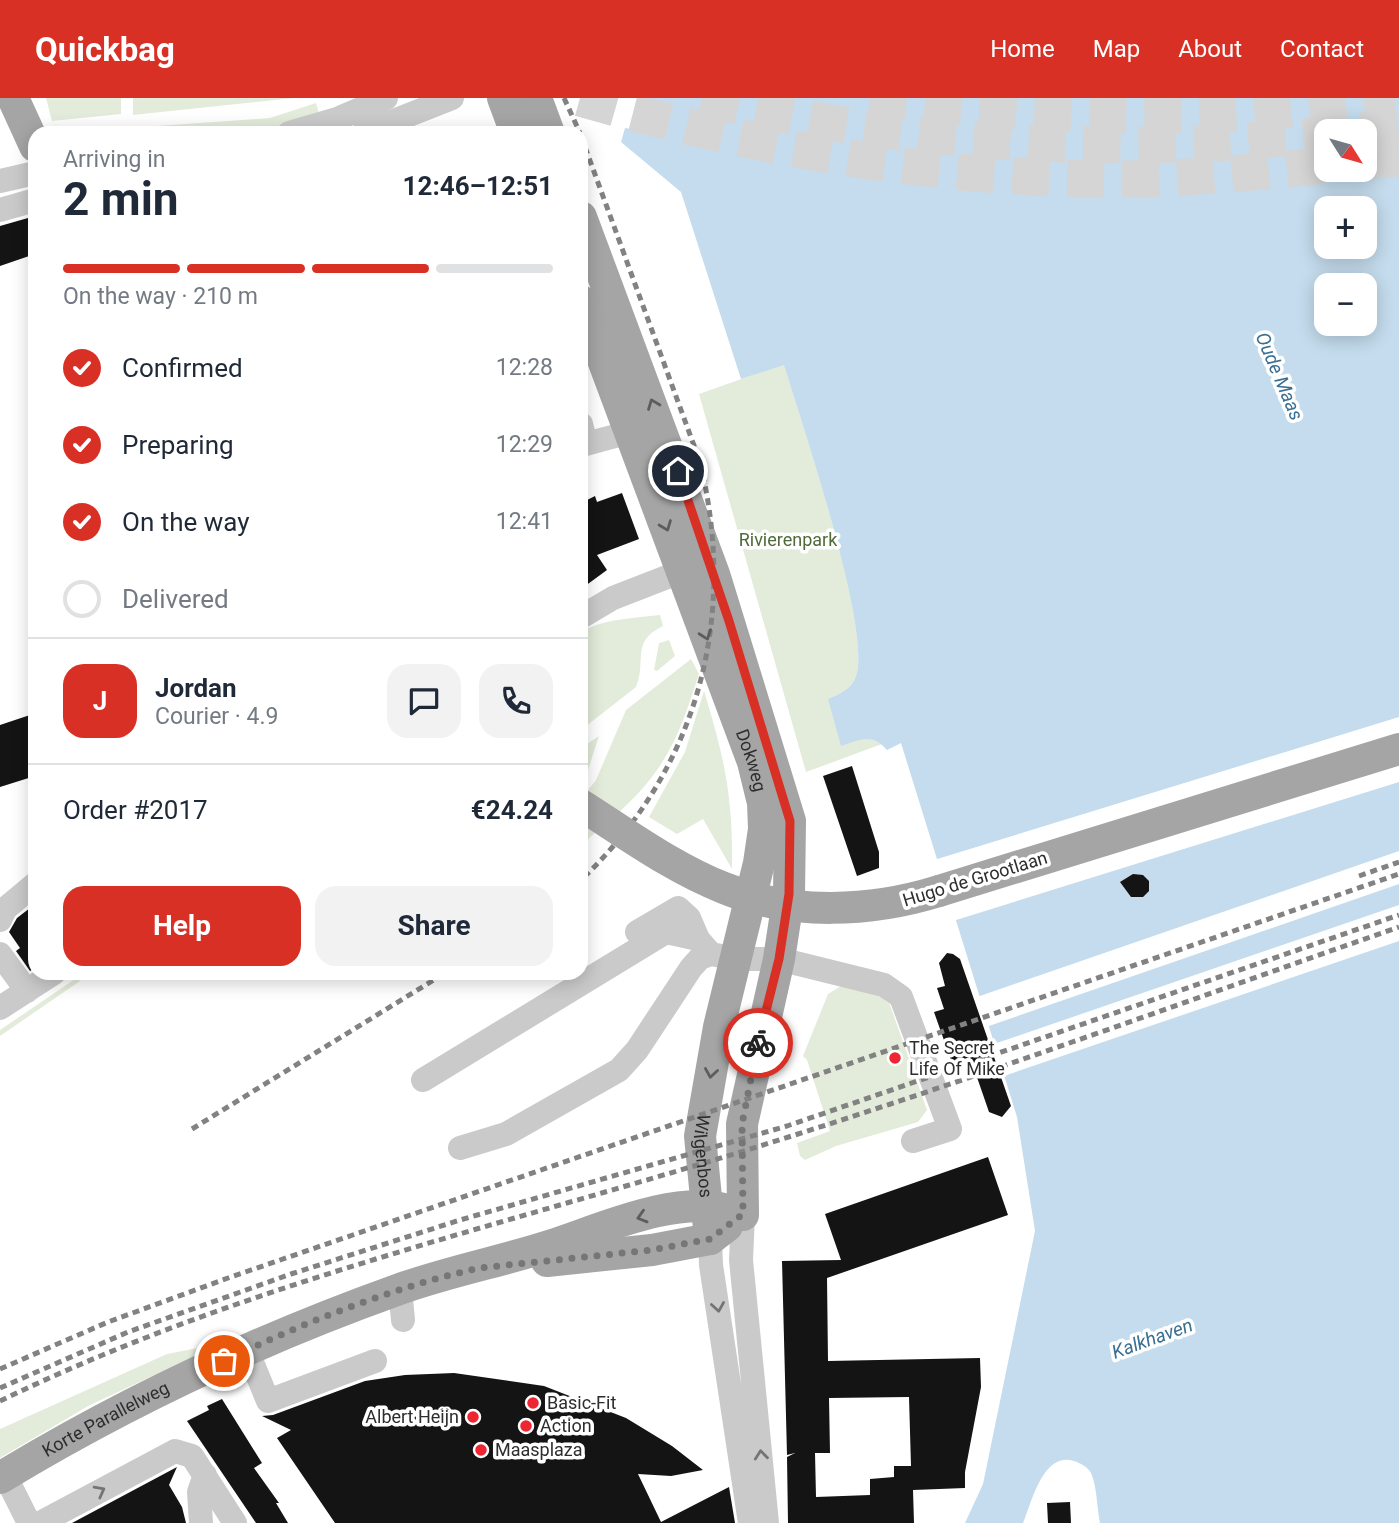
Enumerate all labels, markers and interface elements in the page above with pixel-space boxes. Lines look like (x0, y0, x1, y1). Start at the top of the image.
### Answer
text: Quickbag (35, 30, 175, 69)
text: Home (990, 35, 1055, 63)
text: Map (1093, 35, 1140, 63)
text: About (1178, 35, 1242, 63)
text: Contact (1280, 35, 1364, 63)
north arrow (1314, 119, 1377, 182)
map controls (1314, 119, 1377, 336)
text: Arriving in (63, 146, 166, 173)
text: 12:46–12:51 (403, 171, 553, 201)
text: 2 min (63, 172, 179, 226)
button: + (1314, 196, 1377, 259)
button: − (1314, 273, 1377, 336)
text: On the way · 210 m (63, 283, 258, 310)
water label: Oude Maas (1251, 329, 1308, 424)
icon: check (63, 349, 101, 387)
text: Confirmed (122, 353, 243, 383)
text: 12:28 (496, 354, 553, 381)
one-way arrow (647, 399, 661, 411)
icon: check (63, 426, 101, 464)
text: Preparing (122, 430, 234, 460)
text: 12:29 (496, 431, 553, 458)
pin (648, 441, 708, 501)
icon: home (659, 452, 697, 490)
icon: check (63, 503, 101, 541)
text: On the way (122, 507, 250, 537)
text: 12:41 (496, 508, 553, 535)
one-way arrow (657, 519, 671, 531)
park label: Rivierenpark (739, 529, 838, 550)
text: Delivered (122, 584, 229, 614)
one-way arrow (698, 629, 712, 641)
button: chat (387, 664, 461, 738)
button: phone (479, 664, 553, 738)
text: Jordan (155, 673, 237, 703)
text: J (93, 686, 107, 716)
text: Courier · 4.9 (155, 703, 278, 730)
street label: Dokweg (732, 726, 771, 794)
text: Order #2017 (63, 795, 208, 825)
text: €24.24 (471, 795, 553, 825)
street label: Hugo de Grootlaan (900, 847, 1050, 911)
button: Help (63, 886, 301, 966)
button: Share (315, 886, 553, 966)
courier (723, 1008, 793, 1078)
icon: bike (739, 1024, 777, 1062)
place label: The Secret Life Of Mike (909, 1037, 1005, 1079)
marker: The Secret Life Of Mike (887, 1050, 903, 1066)
one-way arrow (704, 1067, 719, 1079)
street label: Wilgenbos (690, 1113, 717, 1199)
one-way arrow (637, 1208, 649, 1223)
one-way arrow (710, 1301, 725, 1313)
water label: Kalkhaven (1109, 1313, 1196, 1364)
pin (194, 1331, 254, 1391)
icon: bag (205, 1342, 243, 1380)
street label: Korte Parallelweg (38, 1377, 172, 1461)
place label: Basic-Fit (547, 1392, 616, 1413)
marker: Basic-Fit (525, 1395, 541, 1411)
place label: Albert Heijn (365, 1406, 459, 1427)
marker: Albert Heijn (465, 1409, 481, 1425)
place label: Action (540, 1415, 592, 1436)
marker: Action (518, 1418, 534, 1434)
place label: Maasplaza (495, 1439, 583, 1460)
marker: Maasplaza (473, 1442, 489, 1458)
one-way arrow (753, 1449, 768, 1461)
one-way arrow (93, 1486, 105, 1499)

